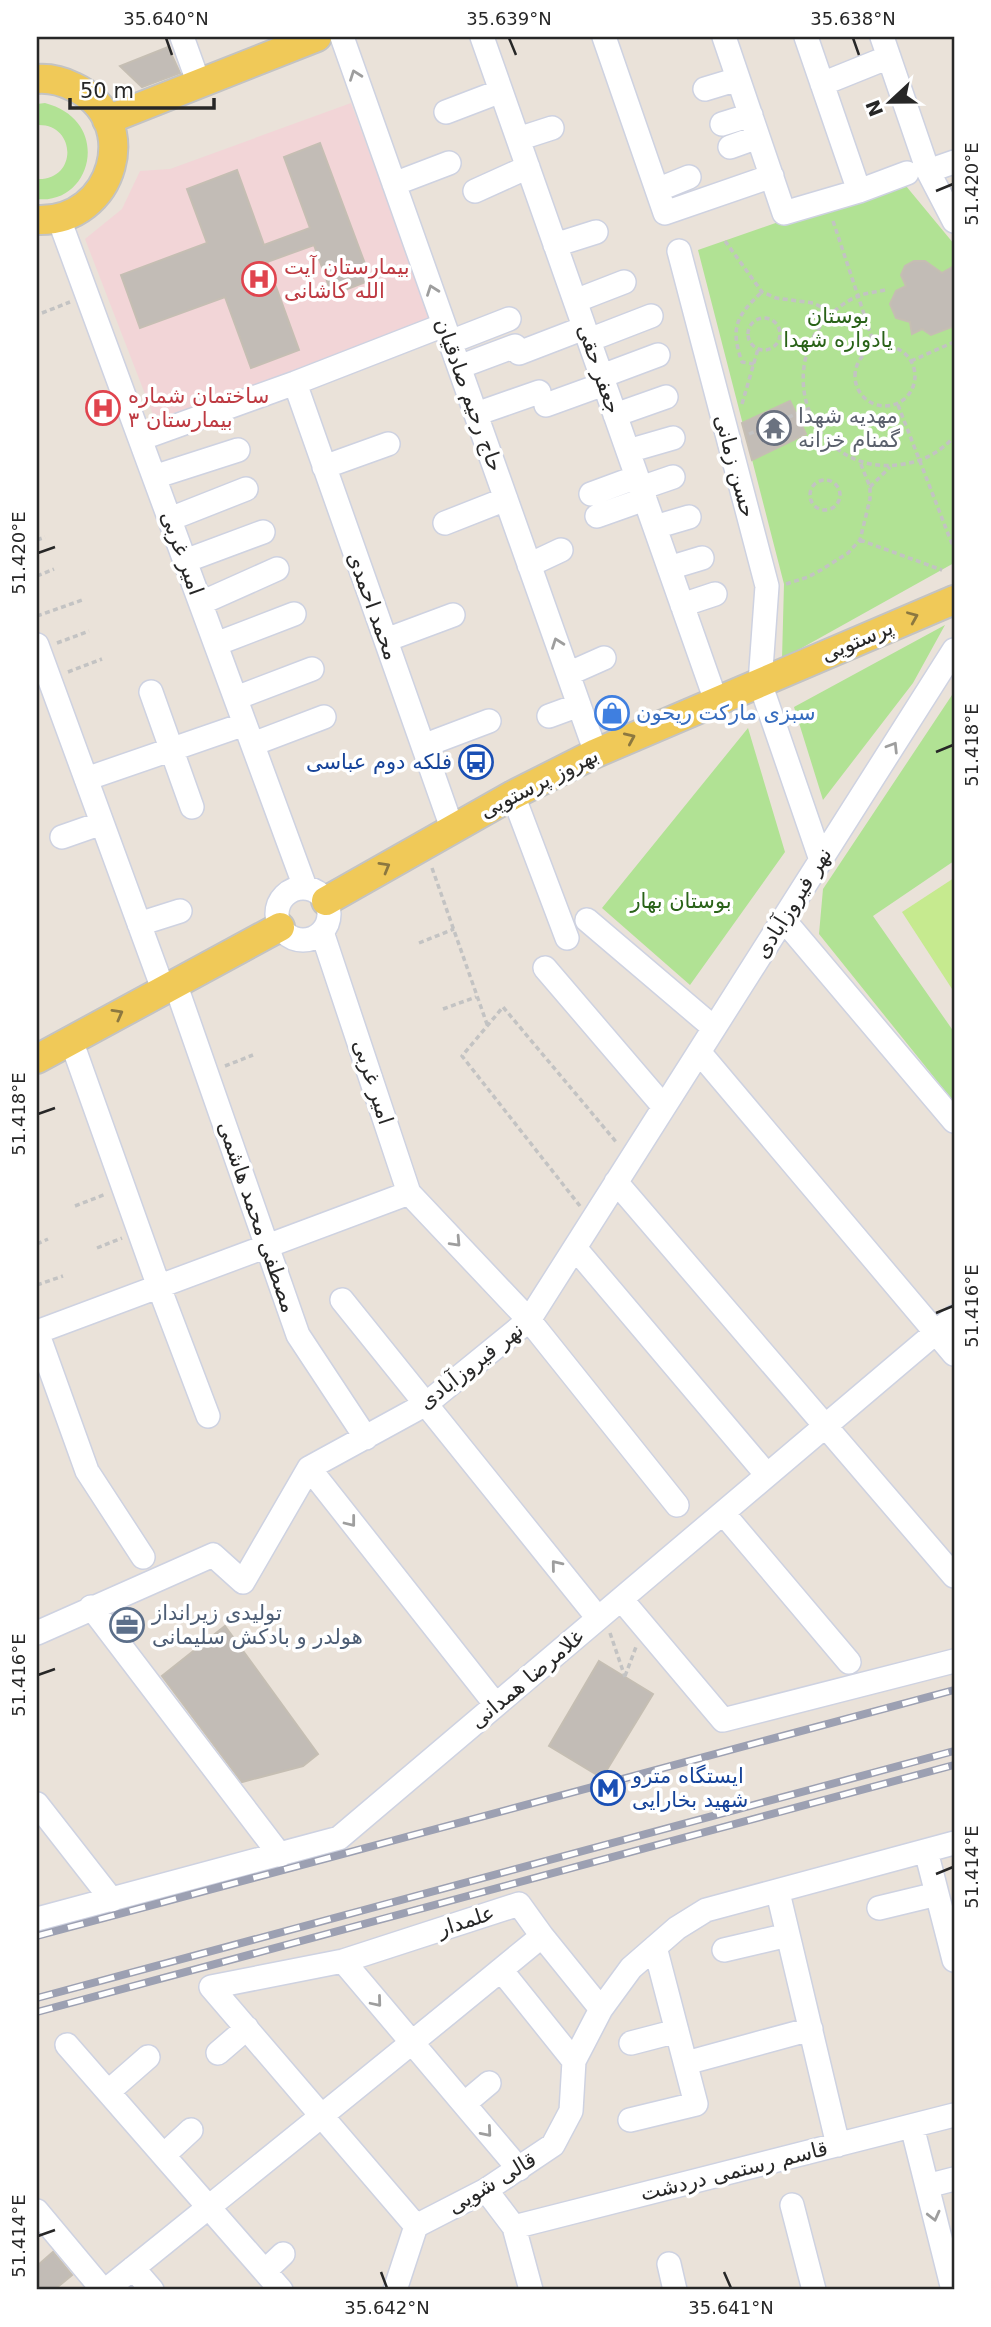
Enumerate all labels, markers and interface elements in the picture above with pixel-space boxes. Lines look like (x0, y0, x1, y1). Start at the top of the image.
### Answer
text: 35.640°N (123, 8, 209, 29)
text: 35.639°N (466, 8, 552, 29)
text: 35.638°N (810, 8, 896, 29)
scale bar (70, 66, 214, 110)
north arrow (855, 66, 925, 136)
one-way arrow (350, 70, 364, 82)
text: 50 m (80, 79, 134, 103)
text: N (861, 97, 887, 120)
text: 51.420°E (961, 142, 982, 226)
place label: بیمارستان آیت الله کاشانی (284, 254, 410, 303)
hospital icon: بیمارستان آیت الله کاشانی (240, 260, 278, 298)
one-way arrow (426, 284, 440, 296)
park label: بوستان یادواره شهدا (783, 304, 893, 352)
street label: حاج رحیم صادقیان (429, 315, 508, 475)
street label: جعفر حقی (572, 321, 626, 417)
place label: ساختمان شماره ۳ بیمارستان (128, 384, 269, 432)
hospital icon: ساختمان شماره ۳ بیمارستان (84, 389, 122, 427)
place label: مهدیه شهدا گمنام خزانه (798, 404, 900, 452)
temple icon: مهدیه شهدا گمنام خزانه (755, 409, 793, 447)
street label: حسن زمانی (710, 412, 760, 520)
street label: امیر غربی (156, 508, 208, 598)
text: 51.420°E (8, 511, 29, 595)
street label: محمد احمدی (342, 549, 404, 663)
one-way arrow (907, 612, 919, 626)
street label: پرستویی (818, 615, 897, 667)
one-way arrow (551, 637, 565, 649)
shop icon: سبزی مارکت ریحون (593, 694, 631, 732)
place label: سبزی مارکت ریحون (636, 701, 816, 725)
text: 51.418°E (961, 703, 982, 787)
one-way arrow (623, 732, 635, 746)
one-way arrow (884, 741, 897, 754)
bus stop icon: فلکه دوم عباسی (457, 743, 495, 781)
street label: بهروز پرستویی (476, 743, 602, 823)
place label: فلکه دوم عباسی (306, 750, 452, 774)
street label: نهر فیروزآبادی (749, 843, 837, 963)
one-way arrow (378, 862, 391, 875)
park label: بوستان بهار (629, 889, 732, 913)
one-way arrow (111, 1009, 123, 1022)
street label: امیر غربی (348, 1037, 398, 1127)
text: 51.418°E (8, 1072, 29, 1156)
street label: مصطفی محمد هاشمی (213, 1118, 301, 1316)
one-way arrow (448, 1234, 461, 1247)
text: 51.416°E (961, 1264, 982, 1348)
street label: نهر فیروزآبادی (413, 1317, 528, 1414)
one-way arrow (343, 1514, 356, 1526)
one-way arrow (551, 1561, 564, 1573)
place label: تولیدی زیرانداز هولدر و بادکش سلیمانی (151, 1601, 363, 1649)
office icon: تولیدی زیرانداز هولدر و بادکش سلیمانی (108, 1606, 146, 1644)
street label: غلامرضا همدانی (465, 1625, 589, 1733)
text: 51.416°E (8, 1633, 29, 1717)
place label: ایستگاه مترو شهید بخارایی (631, 1764, 748, 1812)
metro station icon: ایستگاه مترو شهید بخارایی (589, 1769, 627, 1807)
text: 51.414°E (961, 1825, 982, 1909)
street label: علمدار (433, 1901, 498, 1942)
one-way arrow (369, 1994, 381, 2007)
one-way arrow (479, 2124, 491, 2137)
street label: قاسم رستمی دردشت (638, 2136, 830, 2207)
street label: قالی شویی (443, 2147, 541, 2219)
text: 51.414°E (8, 2194, 29, 2278)
one-way arrow (926, 2210, 940, 2222)
text: 35.642°N (344, 2297, 430, 2318)
text: 35.641°N (688, 2297, 774, 2318)

